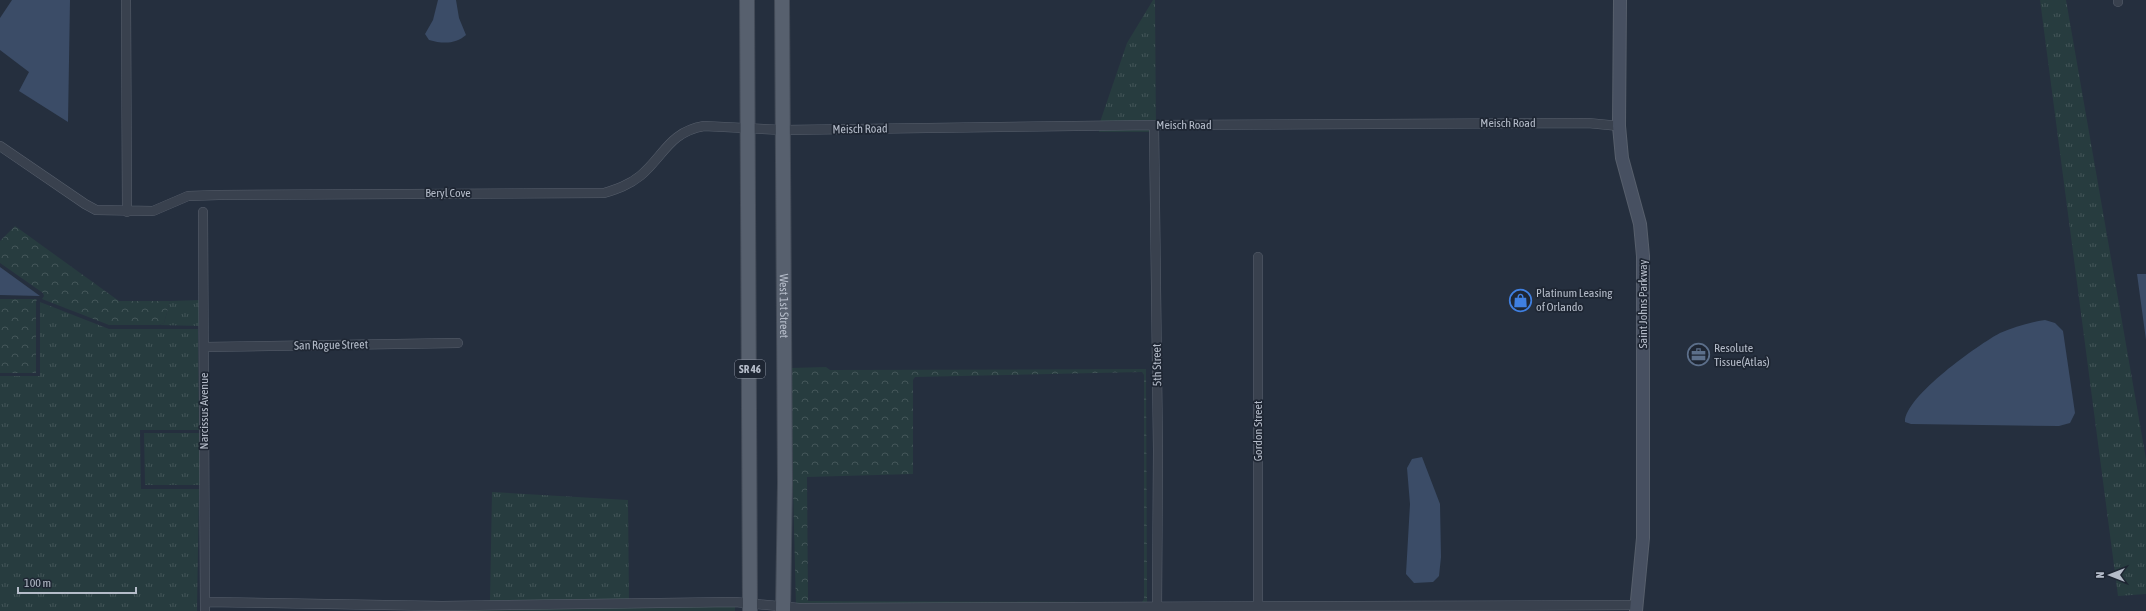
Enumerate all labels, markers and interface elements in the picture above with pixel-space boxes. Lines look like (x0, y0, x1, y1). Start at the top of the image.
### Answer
street label: Meisch Road (1480, 116, 1536, 130)
street label: Meisch Road (1156, 118, 1212, 132)
street label: Meisch Road (832, 122, 888, 136)
street label: Beryl Cove (425, 186, 471, 200)
street label: Saint Johns Parkway (1636, 259, 1650, 348)
street label: West 1st Street (777, 274, 791, 339)
place label: Platinum Leasing of Orlando (1536, 286, 1613, 314)
shop icon: Platinum Leasing of Orlando (1507, 287, 1533, 313)
street label: San Rogue Street (294, 337, 369, 353)
place label: Resolute Tissue(Atlas) (1714, 341, 1770, 369)
office icon: Resolute Tissue(Atlas) (1686, 342, 1712, 368)
street label: 5th Street (1150, 343, 1164, 387)
road number: SR 46 (735, 360, 765, 378)
street label: Narcissus Avenue (197, 373, 211, 449)
street label: Gordon Street (1251, 400, 1265, 461)
north arrow (2090, 555, 2130, 595)
scale bar (18, 569, 136, 595)
text: N (2094, 572, 2106, 578)
text: 100 m (24, 576, 51, 590)

